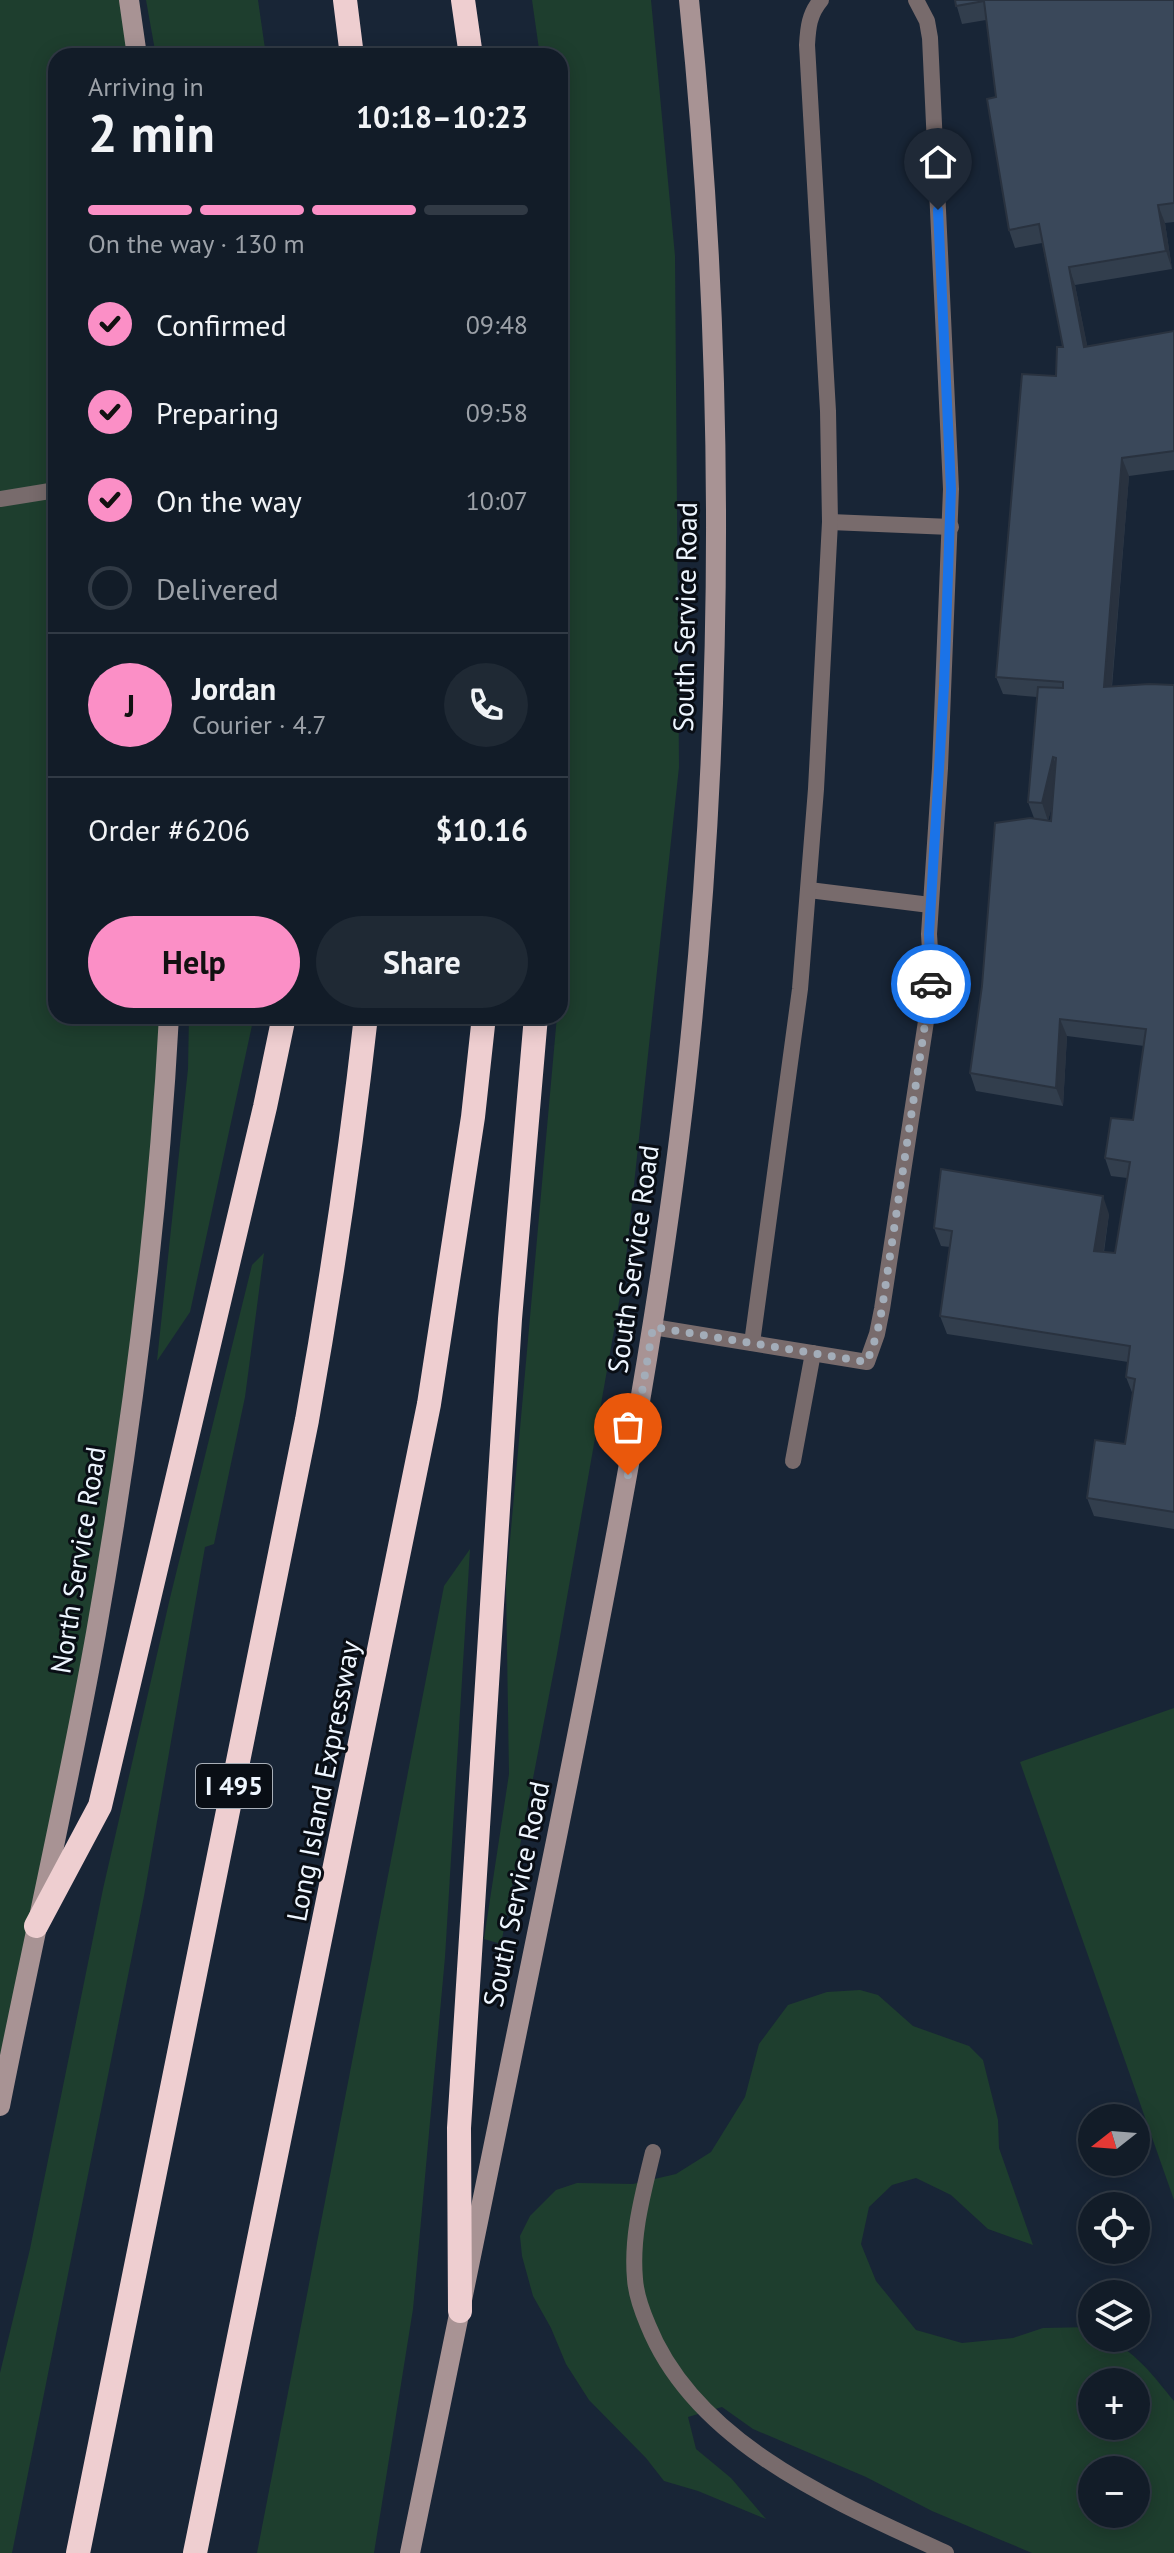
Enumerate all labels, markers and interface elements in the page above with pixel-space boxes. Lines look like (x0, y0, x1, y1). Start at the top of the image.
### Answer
text: Arriving in (88, 70, 204, 103)
text: 10:18–10:23 (356, 97, 528, 136)
text: 2 min (88, 99, 215, 166)
pin (904, 128, 972, 210)
icon: home (916, 140, 960, 184)
text: On the way · 130 m (88, 227, 305, 260)
icon: check (88, 302, 132, 346)
text: Confirmed (156, 305, 287, 344)
text: 09:48 (466, 308, 528, 341)
icon: check (88, 390, 132, 434)
text: Preparing (156, 393, 279, 432)
text: 09:58 (466, 396, 528, 429)
icon: check (88, 478, 132, 522)
text: On the way (156, 481, 302, 520)
text: 10:07 (466, 484, 528, 517)
street label: South Service Road (664, 502, 705, 732)
text: Delivered (156, 569, 279, 608)
button: phone (444, 663, 528, 747)
text: Jordan (192, 669, 276, 708)
text: J (125, 686, 135, 725)
text: Courier · 4.7 (192, 708, 326, 741)
text: Order #6206 (88, 810, 250, 849)
text: $10.16 (436, 810, 528, 849)
button: Help (88, 916, 300, 1008)
button: Share (316, 916, 528, 1008)
courier (891, 944, 971, 1024)
icon: car (909, 962, 953, 1006)
street label: South Service Road (598, 1143, 667, 1375)
pin (594, 1393, 662, 1475)
icon: bag (606, 1405, 650, 1449)
street label: North Service Road (41, 1444, 114, 1676)
street label: Long Island Expressway (277, 1638, 368, 1924)
road number: I 495 (196, 1764, 272, 1808)
street label: South Service Road (474, 1778, 557, 2010)
north arrow (1078, 2104, 1150, 2176)
map controls (1078, 2104, 1150, 2528)
button: locate (1078, 2192, 1150, 2264)
button: layers (1078, 2280, 1150, 2352)
button: + (1078, 2368, 1150, 2440)
button: − (1078, 2456, 1150, 2528)

